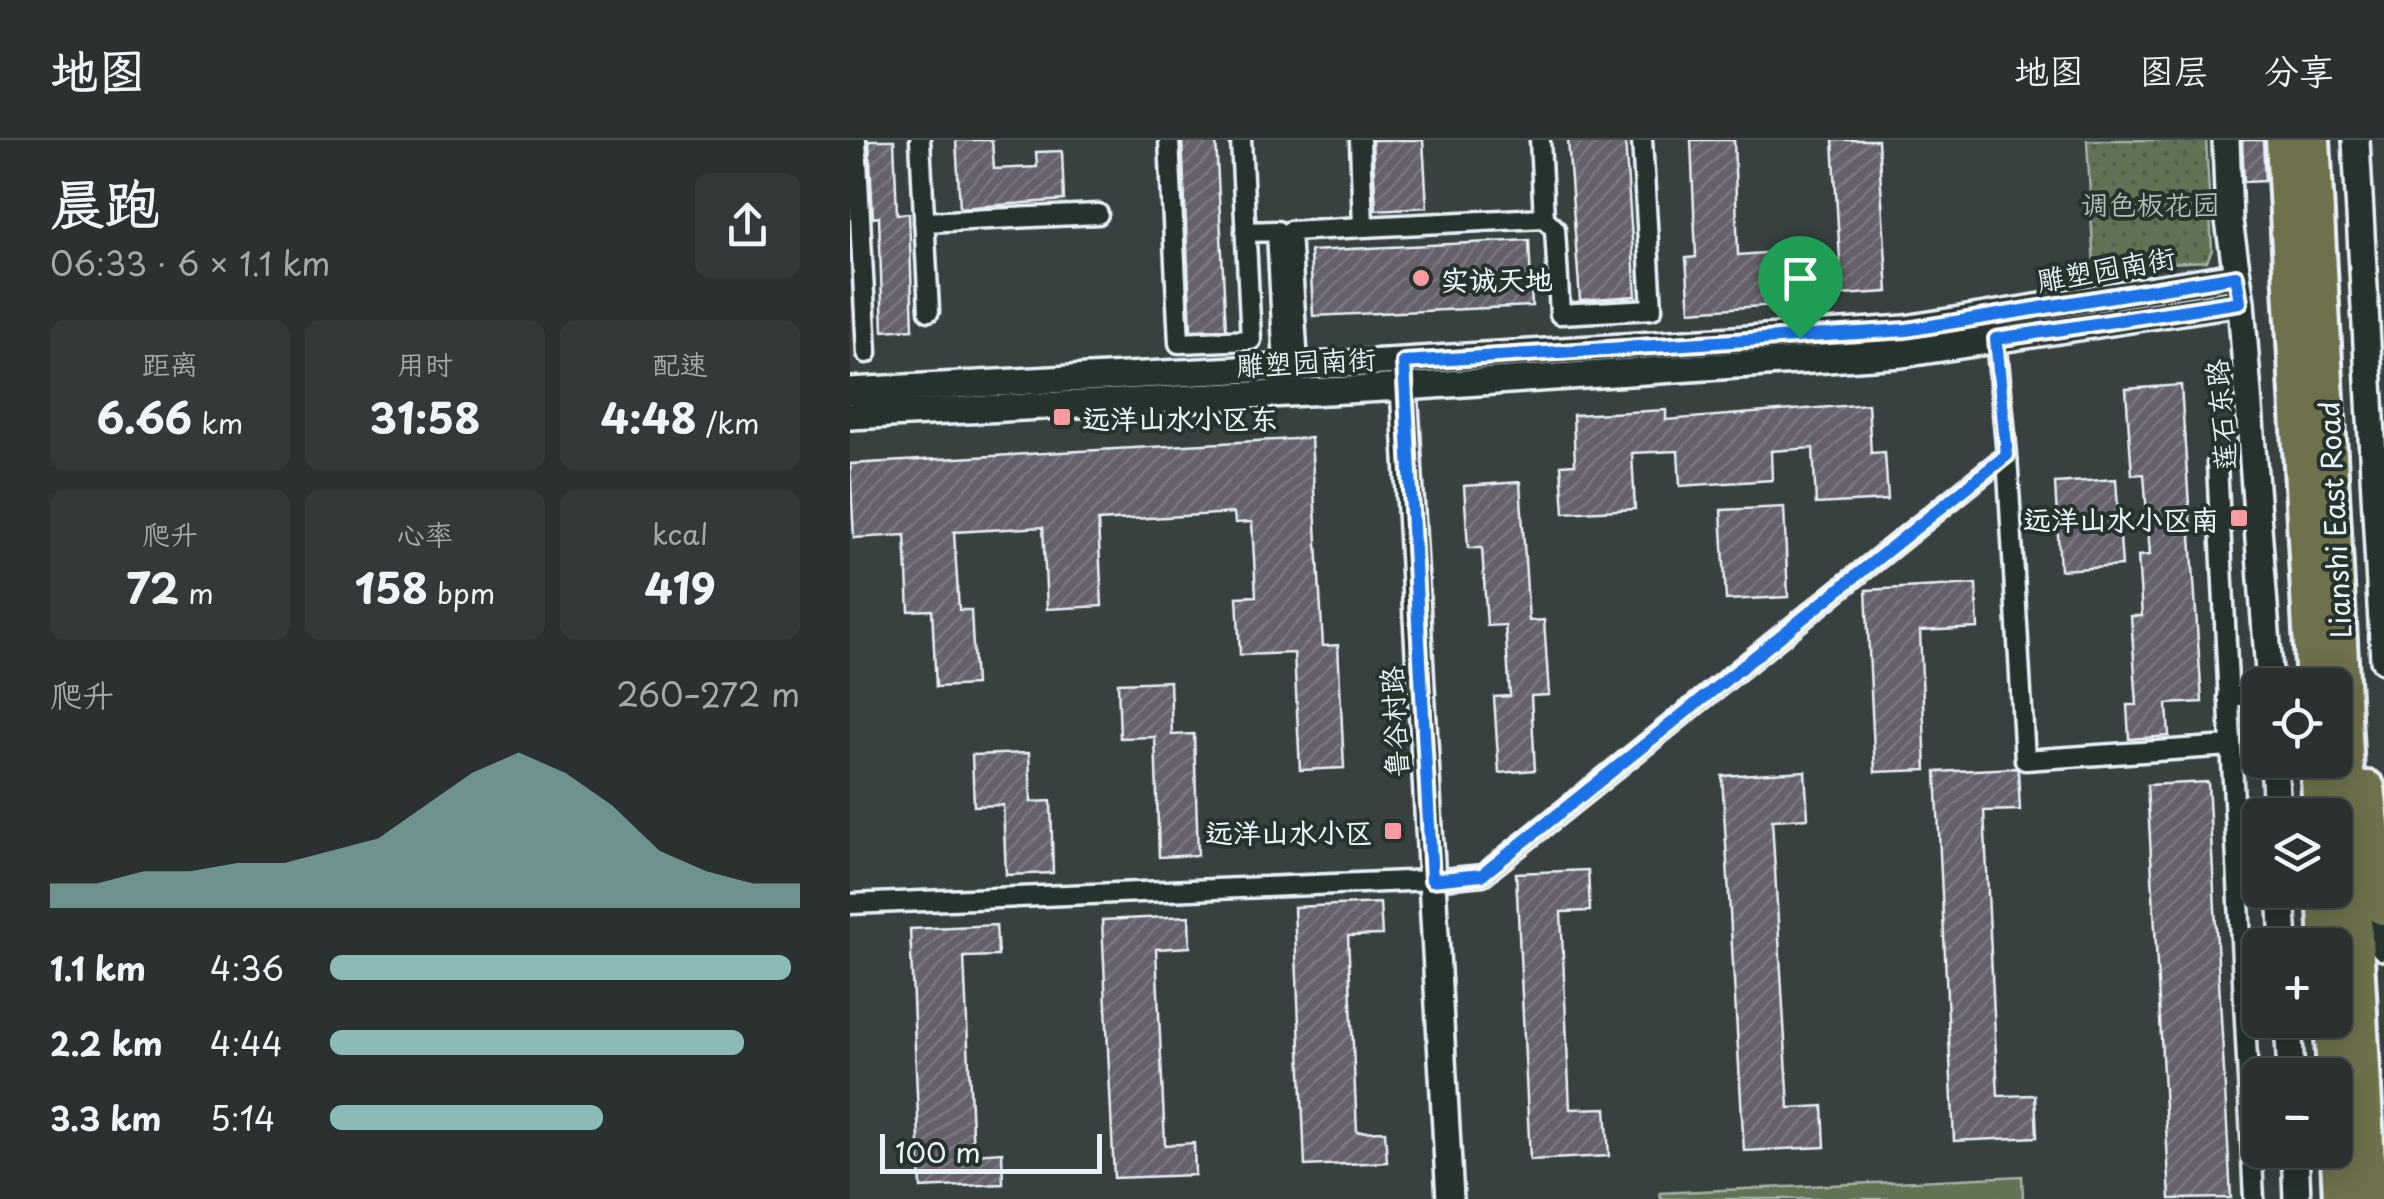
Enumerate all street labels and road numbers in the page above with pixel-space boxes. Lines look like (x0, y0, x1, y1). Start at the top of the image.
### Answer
street label: 雕塑园南街 (2033, 235, 2179, 301)
street label: 雕塑园南街 (1235, 336, 1377, 386)
street label: 莲石东路 (2194, 357, 2246, 473)
street label: Lianshi East Road (2306, 400, 2362, 640)
street label: 鲁谷村路 (1369, 665, 1417, 779)

